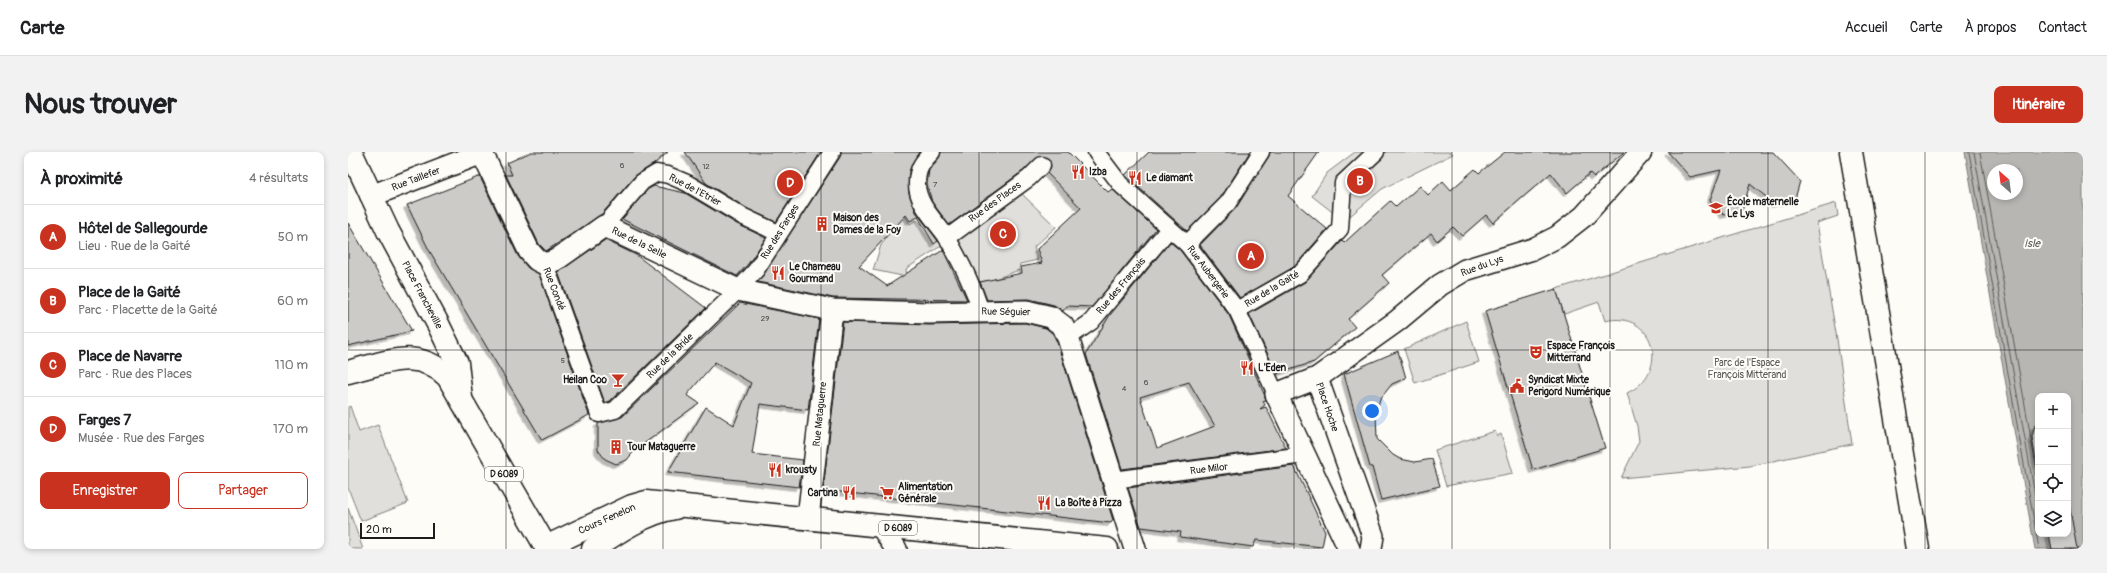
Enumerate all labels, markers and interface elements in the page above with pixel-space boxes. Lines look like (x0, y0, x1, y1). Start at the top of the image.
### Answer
text: Carte (20, 16, 64, 40)
text: Accueil (1845, 19, 1888, 36)
text: Carte (1910, 19, 1942, 36)
text: À propos (1964, 19, 2016, 36)
text: Contact (2038, 19, 2087, 36)
button: Itinéraire (1994, 86, 2083, 123)
text: Nous trouver (24, 87, 177, 122)
house number: 6 (620, 161, 625, 170)
house number: 12 (702, 162, 710, 171)
street label: Rue Taillefer (390, 164, 442, 194)
restaurant icon: Izba (1070, 164, 1086, 180)
north arrow (1987, 164, 2023, 200)
place label: Izba (1089, 166, 1107, 178)
pin: B (1347, 166, 1373, 196)
text: À proximité (40, 168, 123, 189)
pin: D (777, 168, 803, 198)
text: 4 résultats (249, 170, 308, 186)
restaurant icon: Le diamant (1127, 170, 1143, 186)
street label: Rue de l'Etrier (667, 171, 724, 209)
place label: Le diamant (1146, 172, 1194, 184)
street label: Rue des Places (967, 179, 1024, 225)
house number: 7 (933, 180, 938, 189)
place label: École maternelle Le Lys (1727, 194, 1800, 220)
school or university icon: École maternelle Le Lys (1708, 200, 1724, 216)
street label: Rue des Farges (758, 202, 802, 262)
place label: Maison des Dames de la Foy (833, 212, 902, 236)
building icon: Maison des Dames de la Foy (814, 216, 830, 232)
text: Hôtel de Sallegourde (78, 219, 207, 238)
pin: C (990, 219, 1016, 249)
street label: Rue de la Selle (610, 225, 669, 262)
text: A (49, 229, 57, 245)
text: 50 m (278, 229, 308, 245)
water label: Isle (2024, 237, 2042, 250)
text: Lieu · Rue de la Gaité (78, 238, 191, 254)
pin: A (1238, 241, 1264, 271)
street label: Rue Aubergerie (1184, 243, 1232, 301)
street label: Rue du Lys (1459, 253, 1505, 279)
street label: Rue des Français (1094, 255, 1148, 317)
street label: Place Francheville (399, 259, 445, 331)
place label: Le Chameau Gourmand (789, 261, 841, 285)
restaurant icon: Le Chameau Gourmand (770, 265, 786, 281)
street label: Rue Condé (540, 266, 568, 312)
street label: Rue de la Gaité (1242, 268, 1302, 310)
text: Place de la Gaité (78, 283, 181, 302)
text: B (49, 293, 57, 309)
text: 60 m (277, 293, 308, 309)
text: Parc · Placette de la Gaité (78, 302, 218, 318)
street label: Rue Séguier (981, 306, 1031, 318)
house number: 29 (761, 314, 769, 323)
street label: Rue de la Bride (644, 331, 696, 381)
place label: Espace François Mitterrand (1547, 340, 1615, 364)
theatre icon: Espace François Mitterrand (1528, 344, 1544, 360)
text: Place de Navarre (78, 347, 182, 366)
house number: 5 (561, 356, 565, 365)
text: C (49, 357, 57, 373)
text: 110 m (275, 357, 308, 373)
park label: Parc de l'Espace François Mitterand (1707, 357, 1787, 381)
restaurant icon: L'Eden (1239, 360, 1255, 376)
place label: L'Eden (1258, 362, 1287, 374)
text: Parc · Rue des Places (78, 366, 192, 382)
bar icon: Heilan Coo (610, 372, 626, 388)
place label: Heilan Coo (563, 374, 608, 386)
place label: Syndicat Mixte Perigord Numérique (1528, 374, 1611, 398)
house number: 6 (1144, 378, 1149, 387)
public building icon: Syndicat Mixte Perigord Numérique (1509, 378, 1525, 394)
street label: Rue Mataguerre (811, 381, 829, 447)
street label: Place Hoche (1313, 381, 1341, 433)
house number: 4 (1122, 384, 1127, 393)
map controls (2035, 393, 2071, 537)
button: + (2035, 393, 2071, 429)
your location (1362, 401, 1382, 421)
text: Farges 7 (78, 411, 131, 430)
text: D (49, 421, 57, 437)
text: 170 m (273, 421, 308, 437)
button: − (2035, 429, 2071, 465)
text: Musée · Rue des Farges (78, 430, 204, 446)
building icon: Tour Mataguerre (608, 439, 624, 455)
place label: Tour Mataguerre (626, 441, 696, 453)
street label: Rue Milor (1189, 461, 1229, 477)
restaurant icon: krousty (767, 462, 783, 478)
place label: krousty (785, 464, 817, 476)
button: locate (2035, 465, 2071, 501)
road number: D 6089 (485, 467, 523, 481)
button: Enregistrer (40, 472, 170, 509)
button: Partager (178, 472, 308, 509)
place label: Alimentation Générale (898, 481, 953, 505)
restaurant icon: Cartina (841, 485, 857, 501)
supermarket icon: Alimentation Générale (879, 485, 895, 501)
place label: Cartina (808, 487, 838, 499)
restaurant icon: La Boîte à Pizza (1036, 495, 1052, 511)
place label: La Boîte à Pizza (1055, 497, 1122, 509)
street label: Cours Fenelon (577, 501, 638, 537)
button: layers (2035, 501, 2071, 537)
scale bar (360, 521, 435, 540)
road number: D 6089 (879, 521, 917, 535)
text: 20 m (366, 523, 392, 536)

